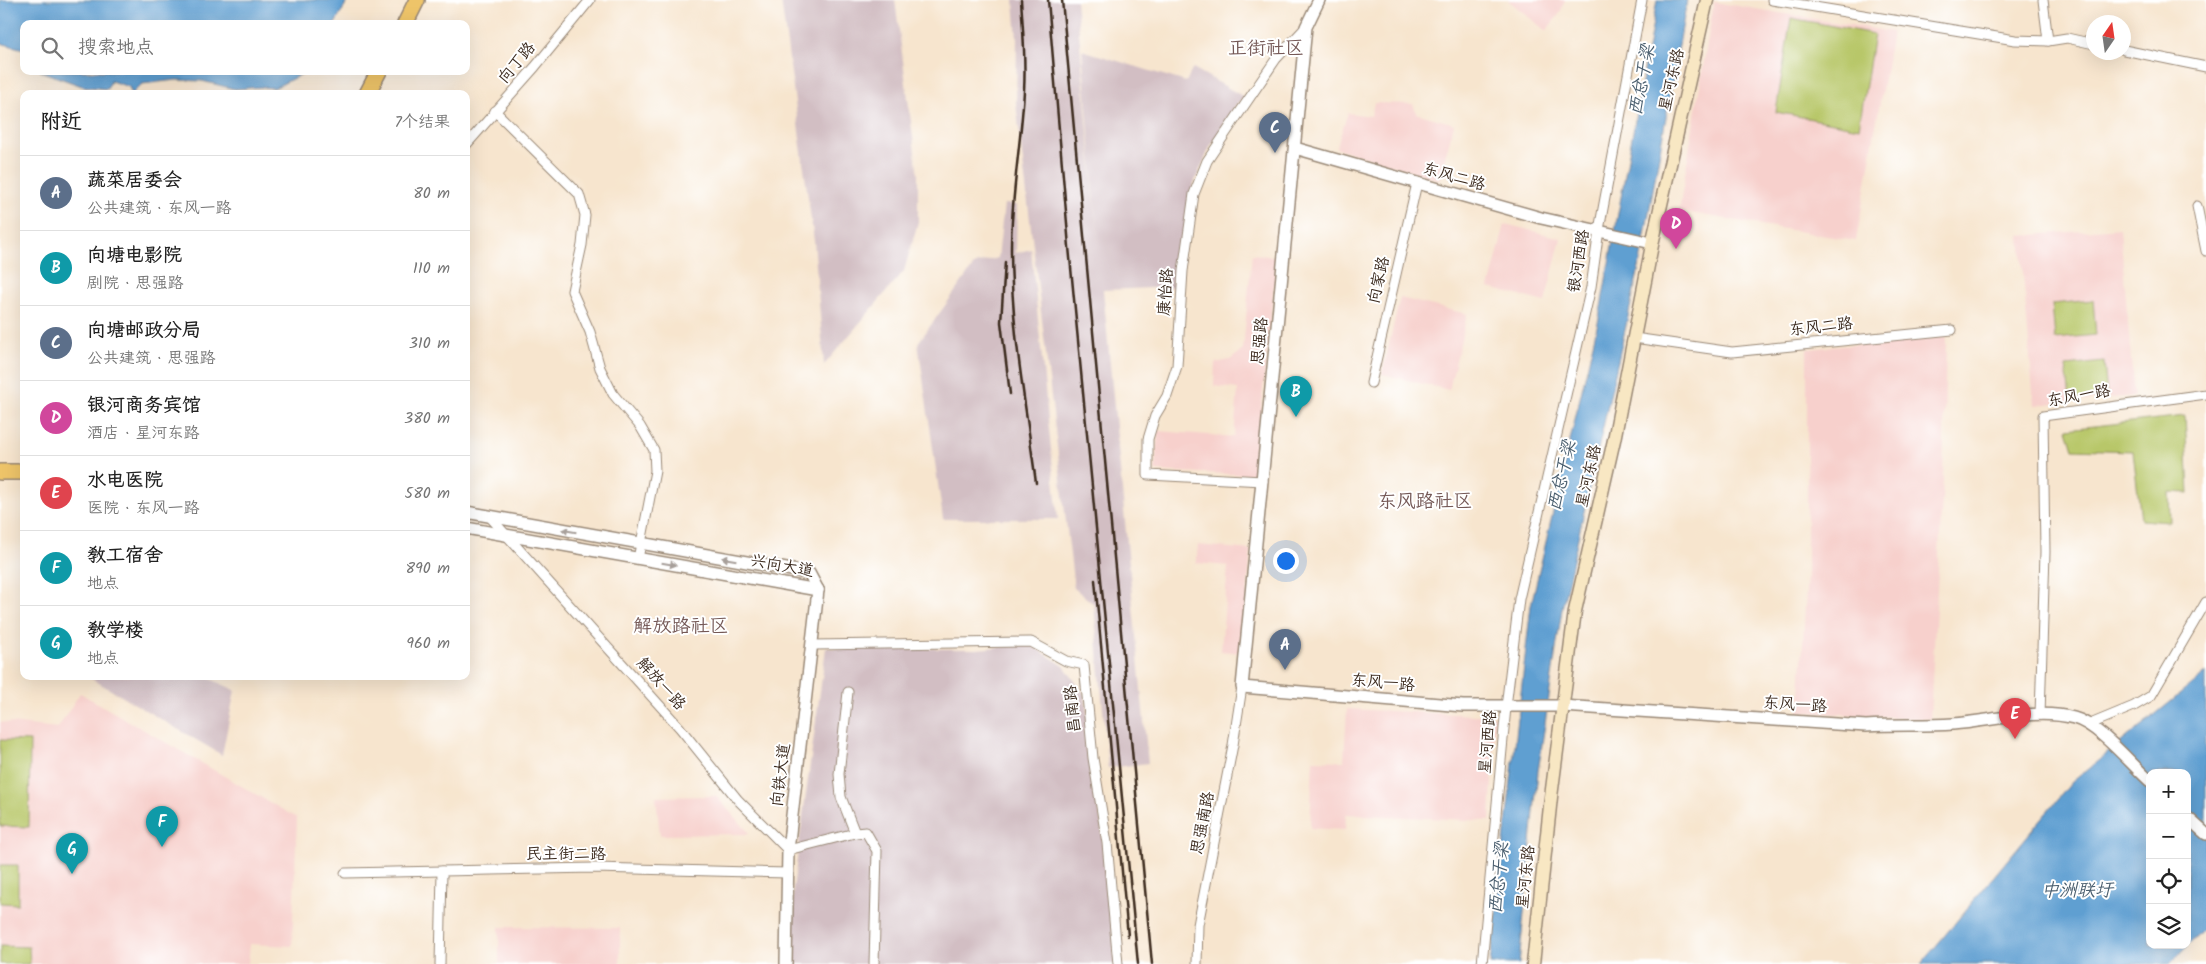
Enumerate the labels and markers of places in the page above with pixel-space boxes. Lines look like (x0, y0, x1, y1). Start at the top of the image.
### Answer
pin: C (1259, 112, 1291, 153)
pin: D (1660, 208, 1692, 249)
pin: B (1280, 376, 1312, 417)
pin: A (1269, 629, 1301, 670)
pin: E (1999, 698, 2031, 739)
pin: F (146, 806, 178, 847)
pin: G (56, 833, 88, 874)

